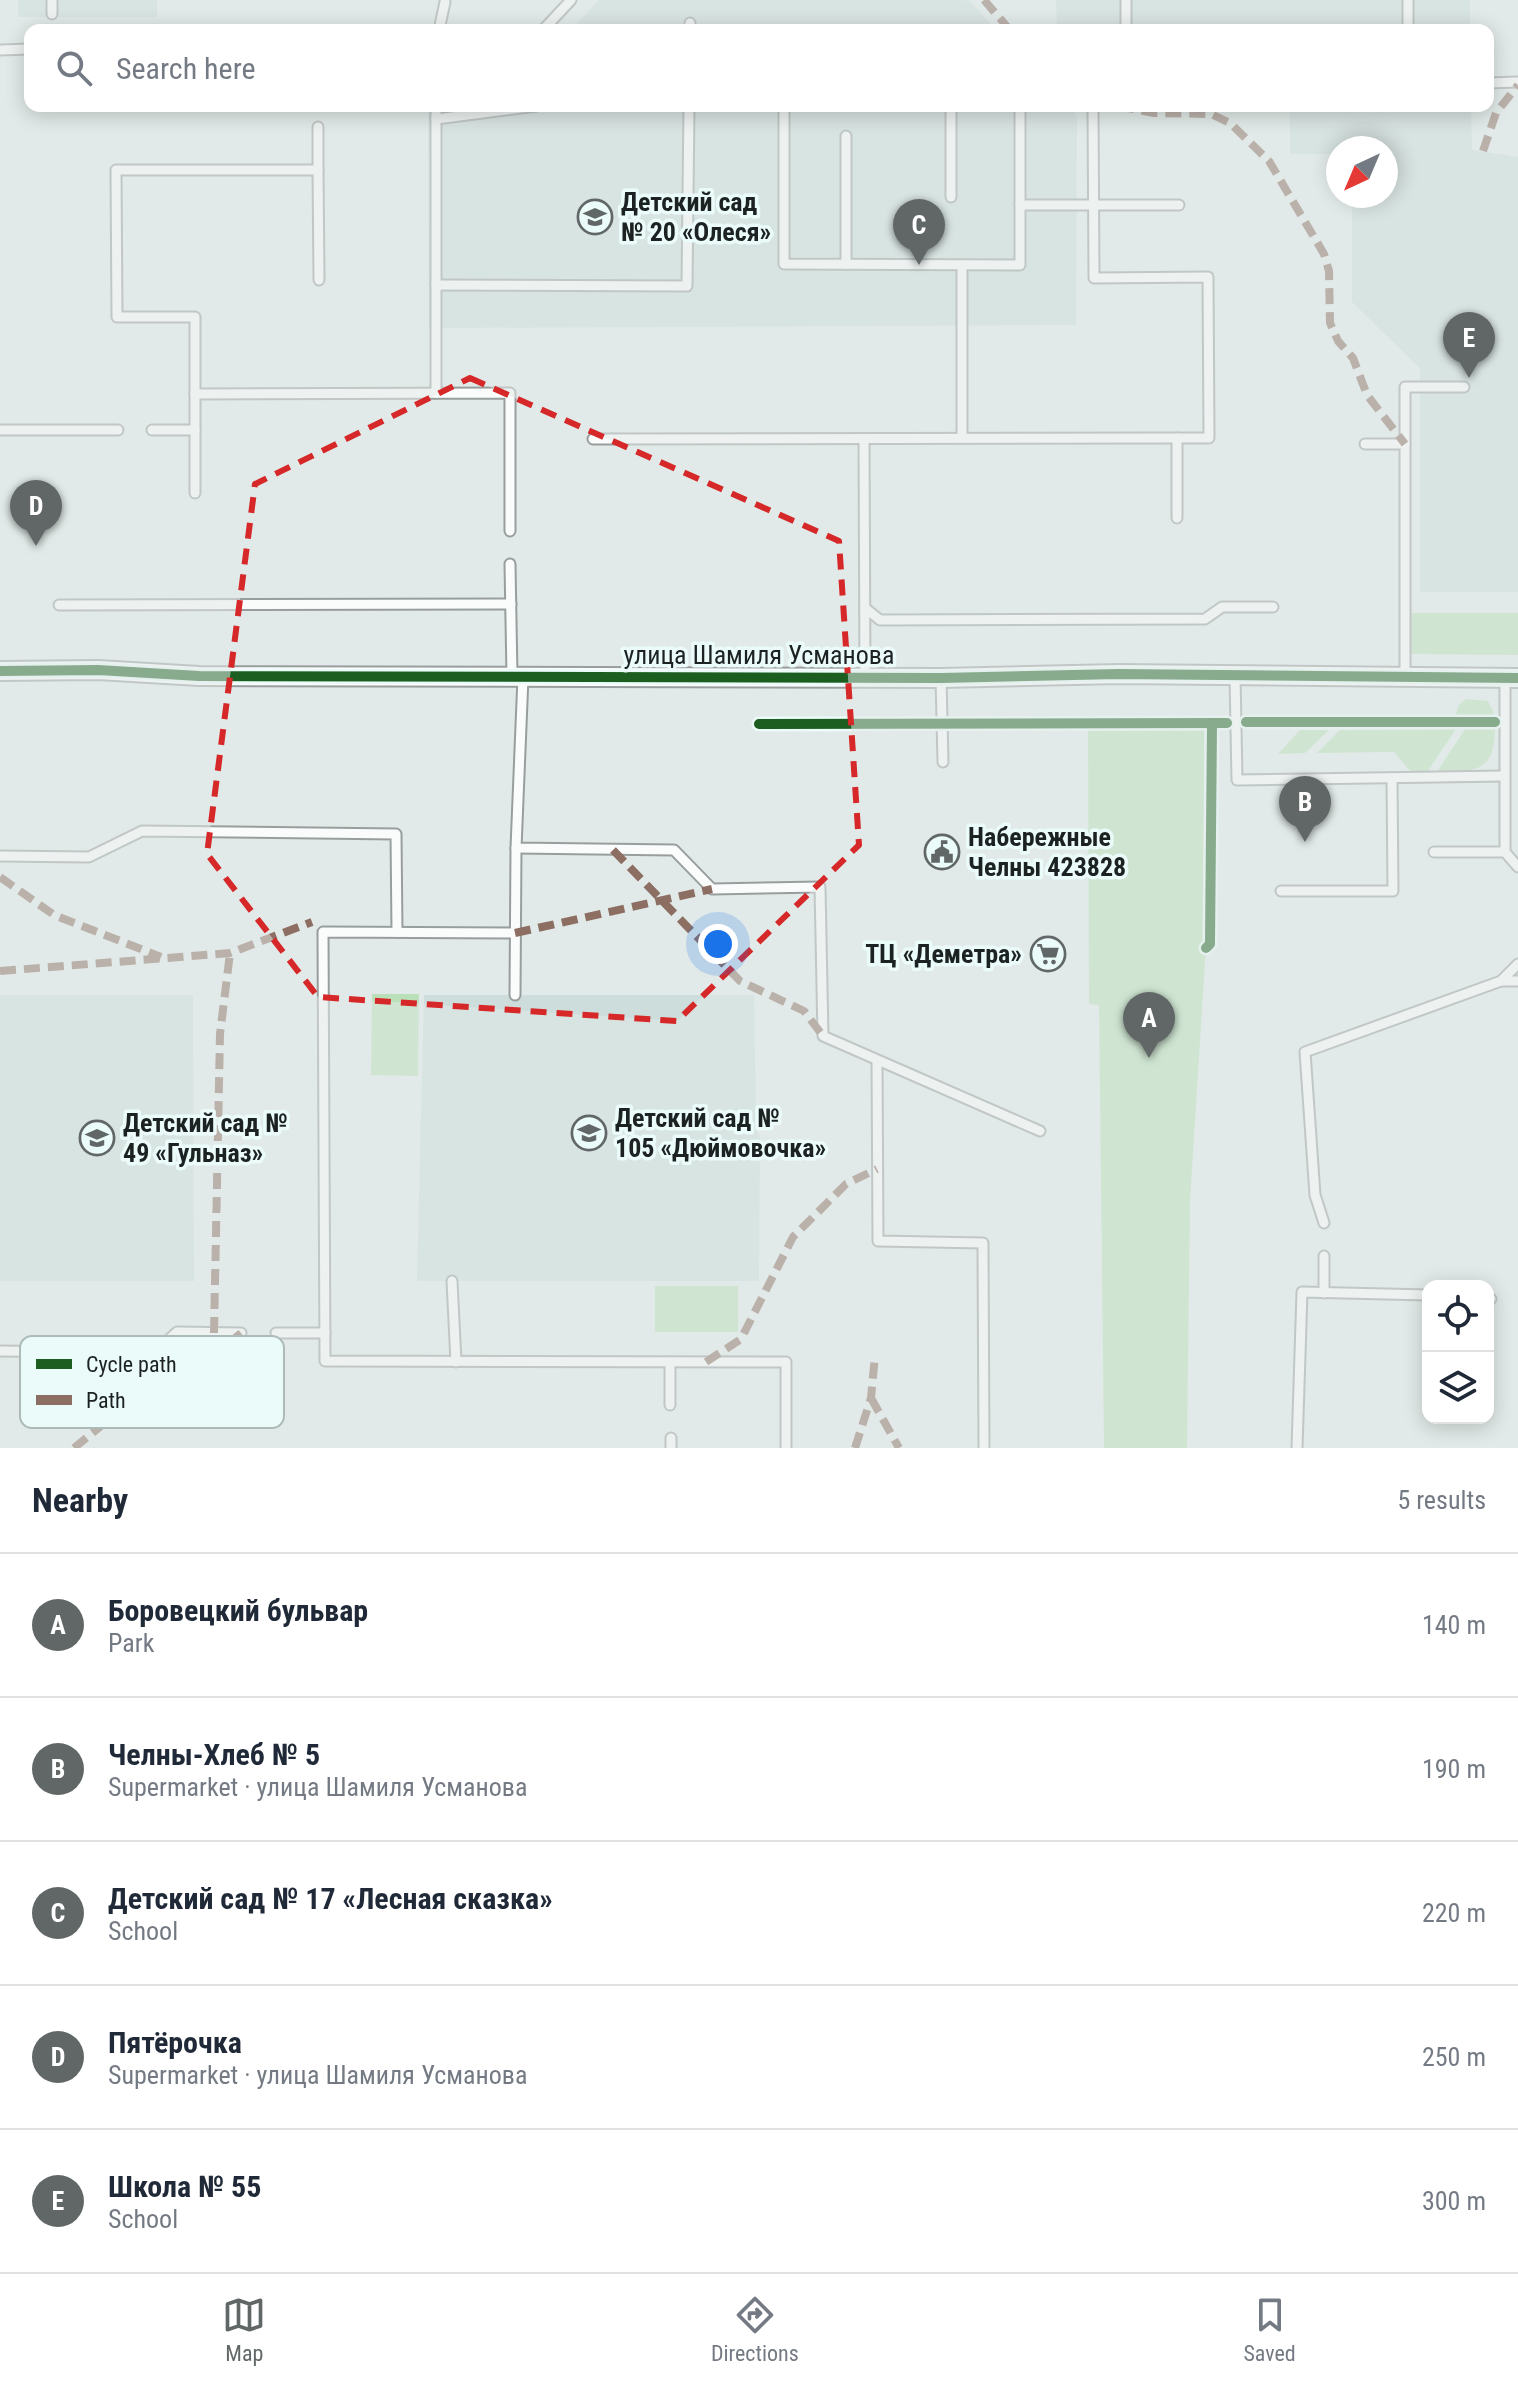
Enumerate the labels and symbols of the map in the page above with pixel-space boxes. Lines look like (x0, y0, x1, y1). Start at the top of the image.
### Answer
north arrow (1326, 136, 1398, 208)
place label: Детский сад № 20 «Олеся» (621, 187, 771, 247)
school or university icon: Детский сад № 20 «Олеся» (576, 198, 614, 236)
pin: C (893, 199, 945, 265)
pin: E (1443, 312, 1495, 378)
pin: D (10, 480, 62, 546)
street label: улица Шамиля Усманова (624, 640, 894, 670)
pin: B (1279, 776, 1331, 842)
place label: Набережные Челны 423828 (968, 822, 1126, 882)
public building icon: Набережные Челны 423828 (923, 833, 961, 871)
your location (698, 924, 738, 964)
supermarket icon: ТЦ «Деметра» (1029, 935, 1067, 973)
place label: ТЦ «Деметра» (865, 939, 1022, 969)
pin: A (1123, 992, 1175, 1058)
place label: Детский сад № 105 «Дюймовочка» (615, 1103, 826, 1163)
place label: Детский сад № 49 «Гульназ» (123, 1108, 288, 1168)
school or university icon: Детский сад № 105 «Дюймовочка» (570, 1114, 608, 1152)
school or university icon: Детский сад № 49 «Гульназ» (78, 1119, 116, 1157)
legend (20, 1336, 284, 1428)
text: Cycle path (86, 1352, 177, 1377)
text: Path (86, 1388, 126, 1413)

